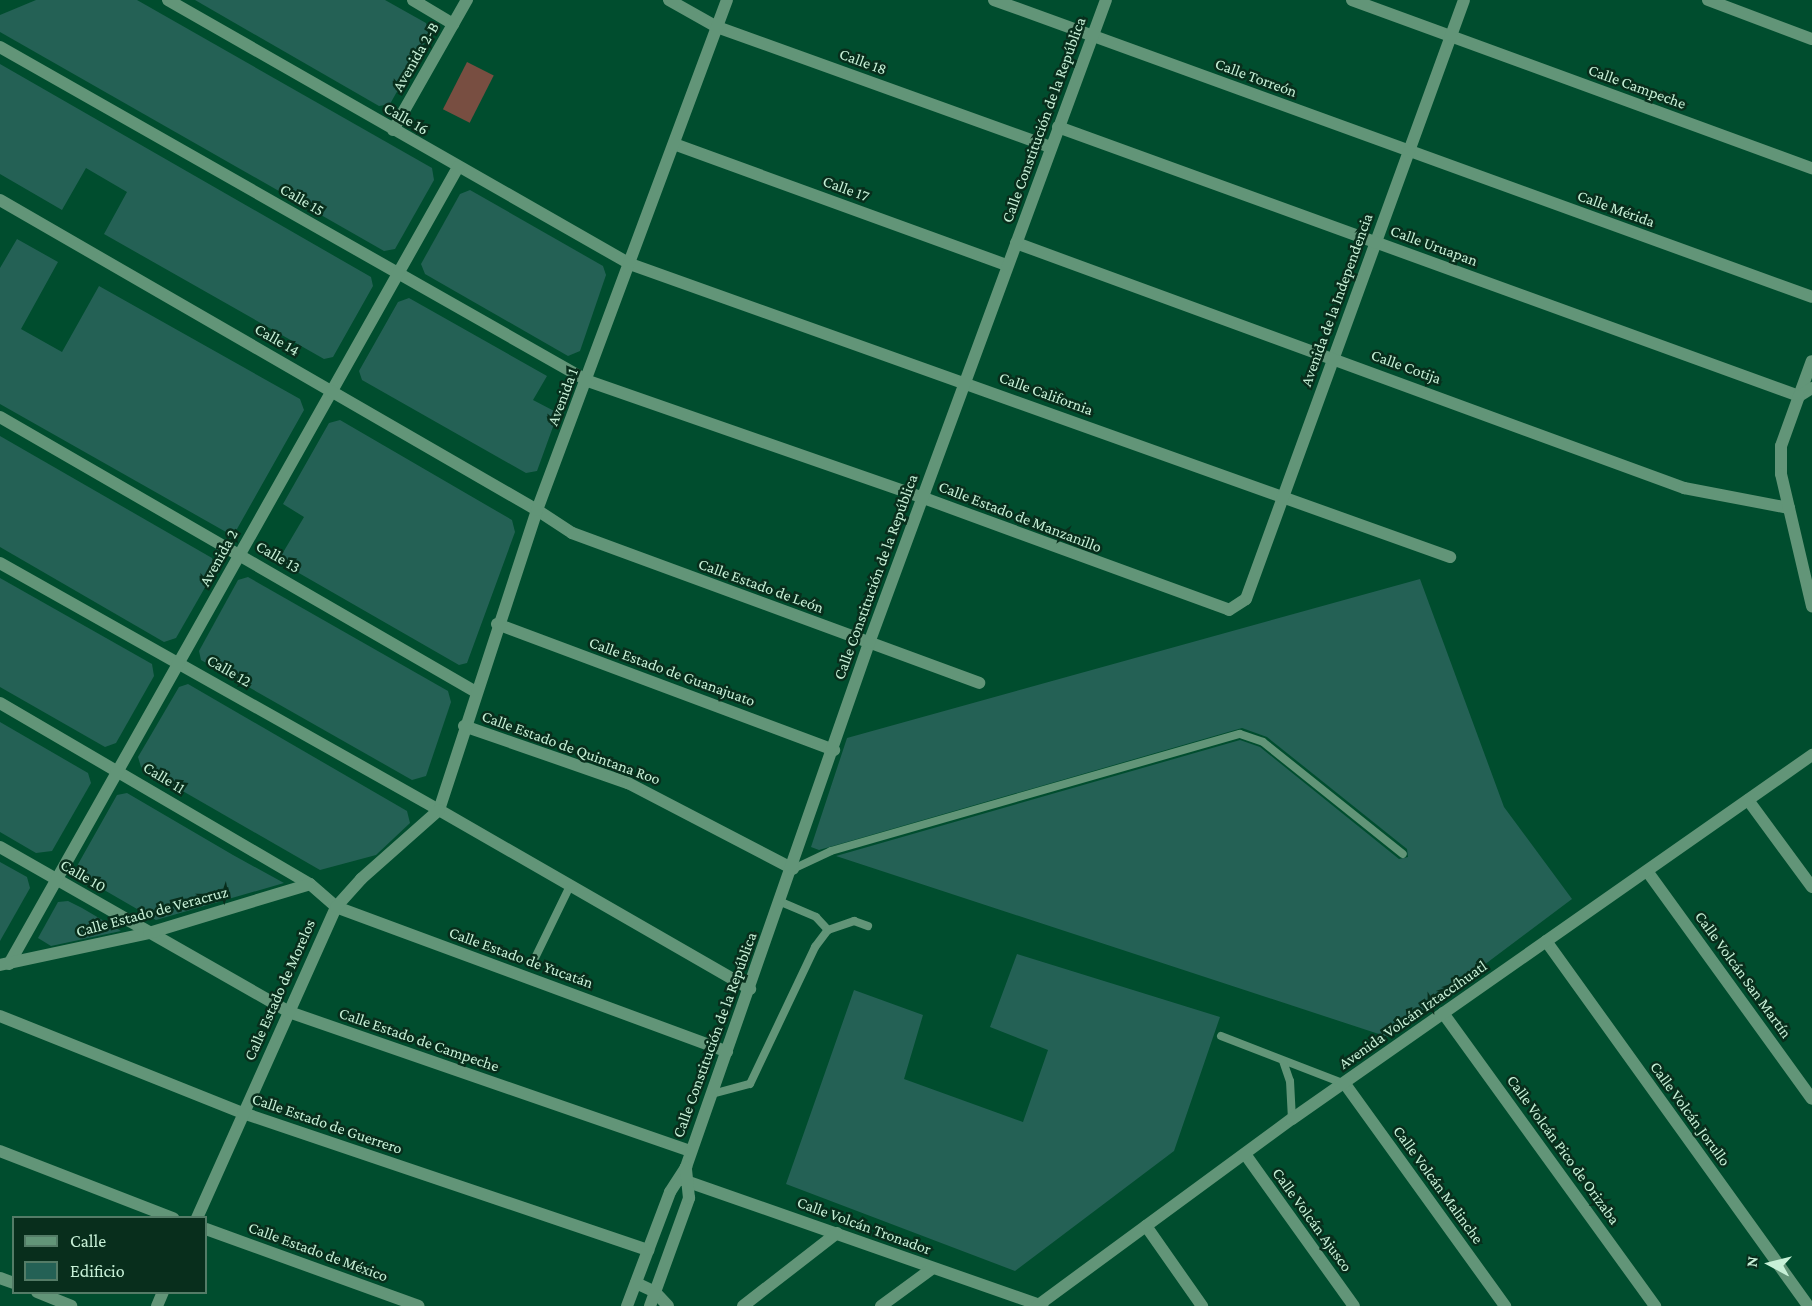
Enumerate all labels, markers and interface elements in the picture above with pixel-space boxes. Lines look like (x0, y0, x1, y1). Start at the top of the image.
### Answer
street label: Calle Constitución de la República (998, 15, 1090, 225)
street label: Avenida 2-B (388, 19, 444, 95)
street label: Calle 18 (837, 45, 889, 79)
street label: Calle Torreón (1212, 54, 1300, 102)
street label: Calle Campeche (1586, 60, 1688, 114)
street label: Calle 16 (380, 99, 432, 139)
street label: Calle 17 (820, 172, 872, 206)
street label: Calle 15 (276, 180, 328, 220)
street label: Calle Mérida (1575, 186, 1657, 232)
street label: Avenida de la Independencia (1297, 211, 1377, 389)
street label: Calle Uruapan (1388, 221, 1480, 271)
street label: Calle 14 (251, 320, 303, 360)
street label: Calle Cotija (1368, 345, 1444, 389)
street label: Avenida 1 (543, 366, 583, 428)
street label: Calle California (996, 368, 1096, 420)
street label: Calle Constitución de la República (830, 472, 922, 682)
street label: Calle Estado de Manzanillo (936, 477, 1104, 557)
street label: Avenida 2 (196, 526, 242, 590)
street label: Calle 13 (252, 537, 304, 577)
street label: Calle Estado de León (696, 554, 826, 618)
street label: Calle Estado de Guanajuato (586, 633, 758, 711)
street label: Calle 12 (203, 651, 255, 691)
street label: Calle Estado de Quintana Roo (479, 707, 663, 789)
street label: Calle 11 (139, 758, 189, 798)
street label: Calle 10 (57, 855, 109, 897)
street label: Calle Estado de Veracruz (74, 882, 230, 942)
street label: Calle Volcán San Martín (1690, 908, 1796, 1042)
street label: Calle Estado de Morelos (240, 916, 320, 1064)
street label: Calle Estado de Yucatán (446, 923, 596, 993)
street label: Calle Constitución de la República (669, 930, 761, 1140)
street label: Avenida Volcán Iztaccíhuatl (1335, 957, 1491, 1073)
street label: Calle Estado de Campeche (337, 1004, 501, 1076)
street label: Calle Volcán Jorullo (1646, 1058, 1734, 1170)
street label: Calle Volcán Pico de Orizaba (1502, 1072, 1624, 1228)
street label: Calle Estado de Guerrero (249, 1089, 405, 1159)
street label: Calle Volcán Malinche (1389, 1122, 1487, 1248)
street label: Calle Volcán Ajusco (1268, 1164, 1356, 1276)
street label: Calle Volcán Tronador (794, 1193, 934, 1259)
legend (12, 1216, 207, 1294)
street label: Calle Estado de México (246, 1218, 390, 1286)
text: Calle (70, 1231, 106, 1251)
north arrow (1740, 1234, 1800, 1294)
text: N (1743, 1255, 1761, 1268)
text: Edificio (70, 1261, 125, 1281)

